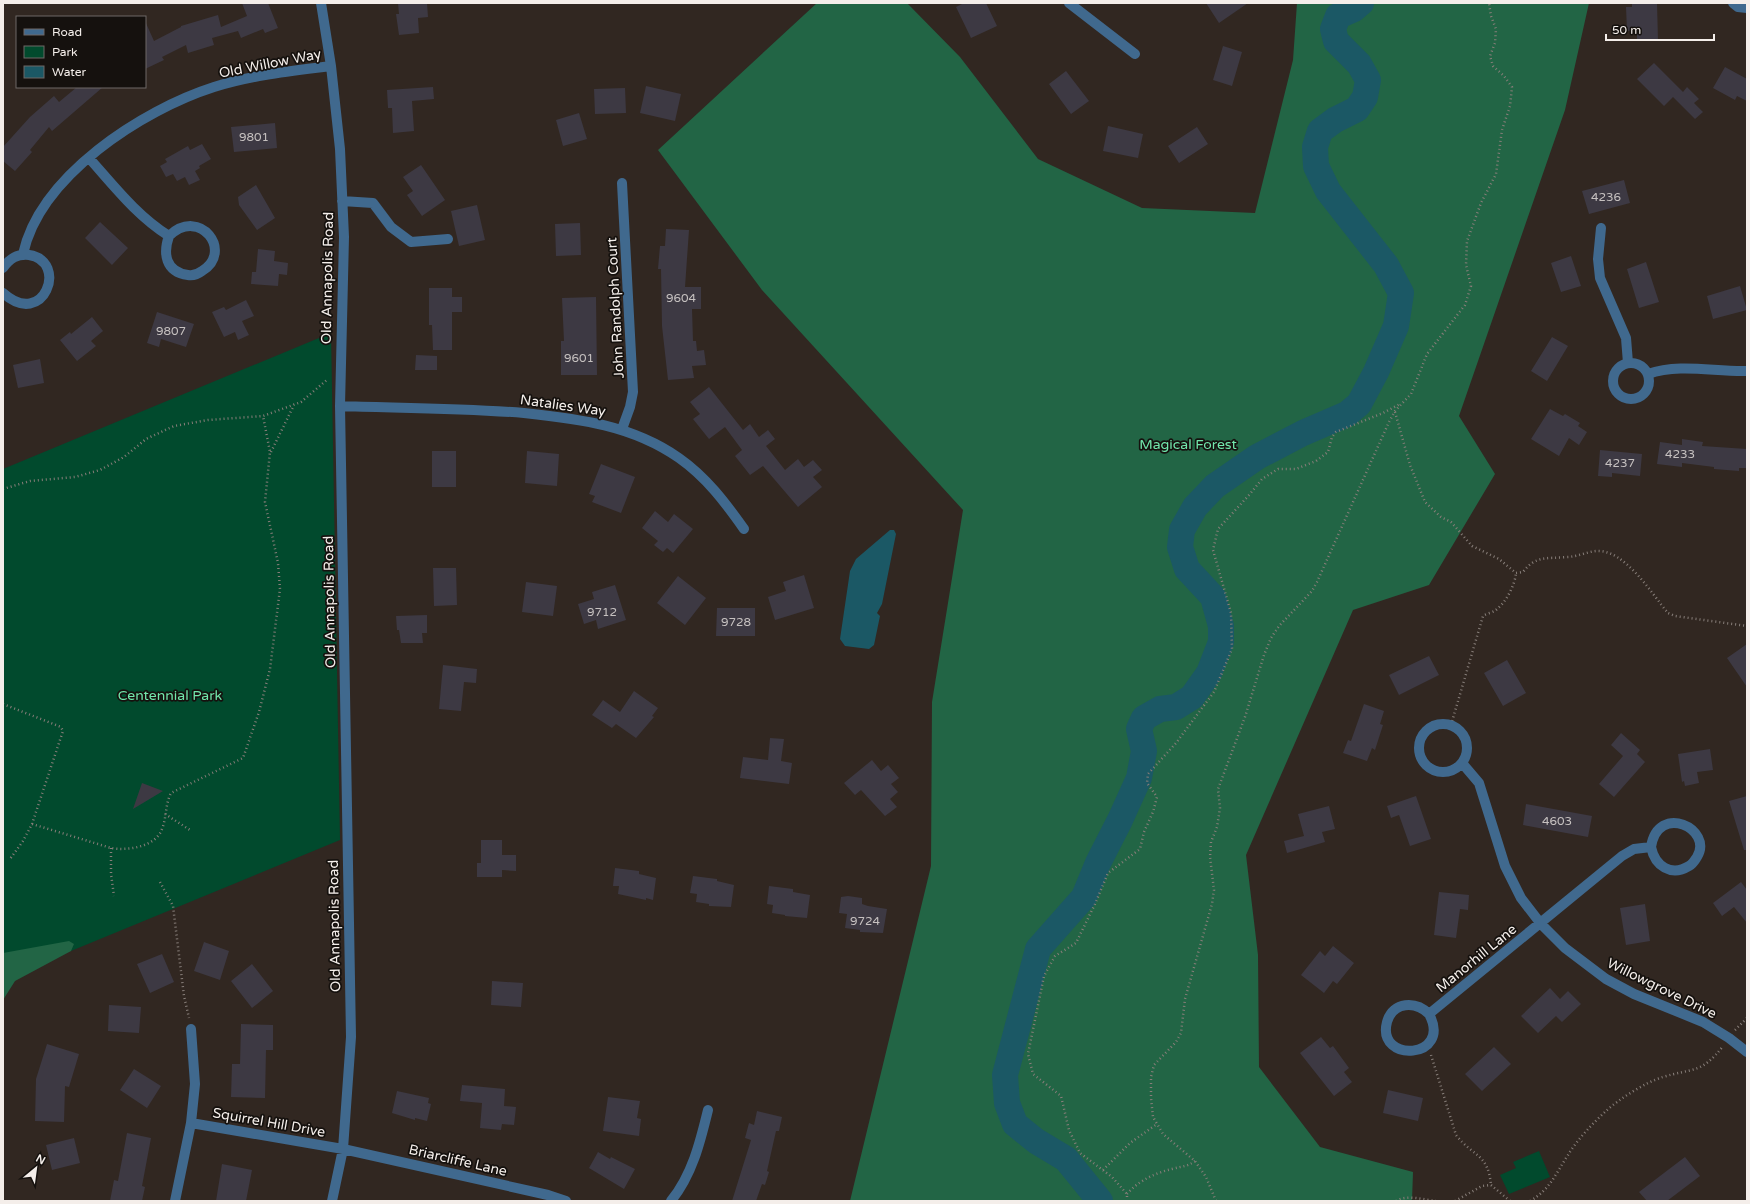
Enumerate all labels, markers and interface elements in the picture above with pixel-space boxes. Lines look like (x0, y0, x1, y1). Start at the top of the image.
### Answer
legend (16, 16, 146, 88)
scale bar (1606, 16, 1714, 42)
text: 50 m (1612, 23, 1641, 37)
text: Road (52, 25, 82, 39)
text: Park (52, 45, 78, 59)
street label: Old Willow Way (218, 45, 323, 82)
text: Water (52, 65, 87, 79)
house number: 9801 (239, 130, 269, 144)
house number: 4236 (1591, 190, 1621, 204)
street label: Old Annapolis Road (318, 212, 337, 344)
street label: John Randolph Court (603, 236, 628, 379)
house number: 9604 (666, 291, 697, 305)
house number: 9807 (156, 324, 186, 338)
house number: 9601 (564, 351, 594, 365)
street label: Natalies Way (519, 391, 607, 420)
park label: Magical Forest (1139, 436, 1238, 453)
house number: 4233 (1665, 447, 1695, 461)
house number: 4237 (1605, 456, 1635, 470)
street label: Old Annapolis Road (320, 536, 339, 668)
house number: 9712 (587, 605, 617, 619)
house number: 9728 (721, 615, 751, 629)
park label: Centennial Park (118, 687, 223, 704)
house number: 4603 (1542, 814, 1572, 828)
street label: Old Annapolis Road (325, 860, 344, 992)
house number: 9724 (850, 914, 881, 928)
street label: Manorhill Lane (1433, 921, 1520, 996)
street label: Willowgrove Drive (1604, 955, 1719, 1022)
street label: Squirrel Hill Drive (211, 1104, 327, 1141)
street label: Briarcliffe Lane (407, 1141, 509, 1180)
north arrow (16, 1148, 56, 1188)
text: N (34, 1152, 48, 1168)

